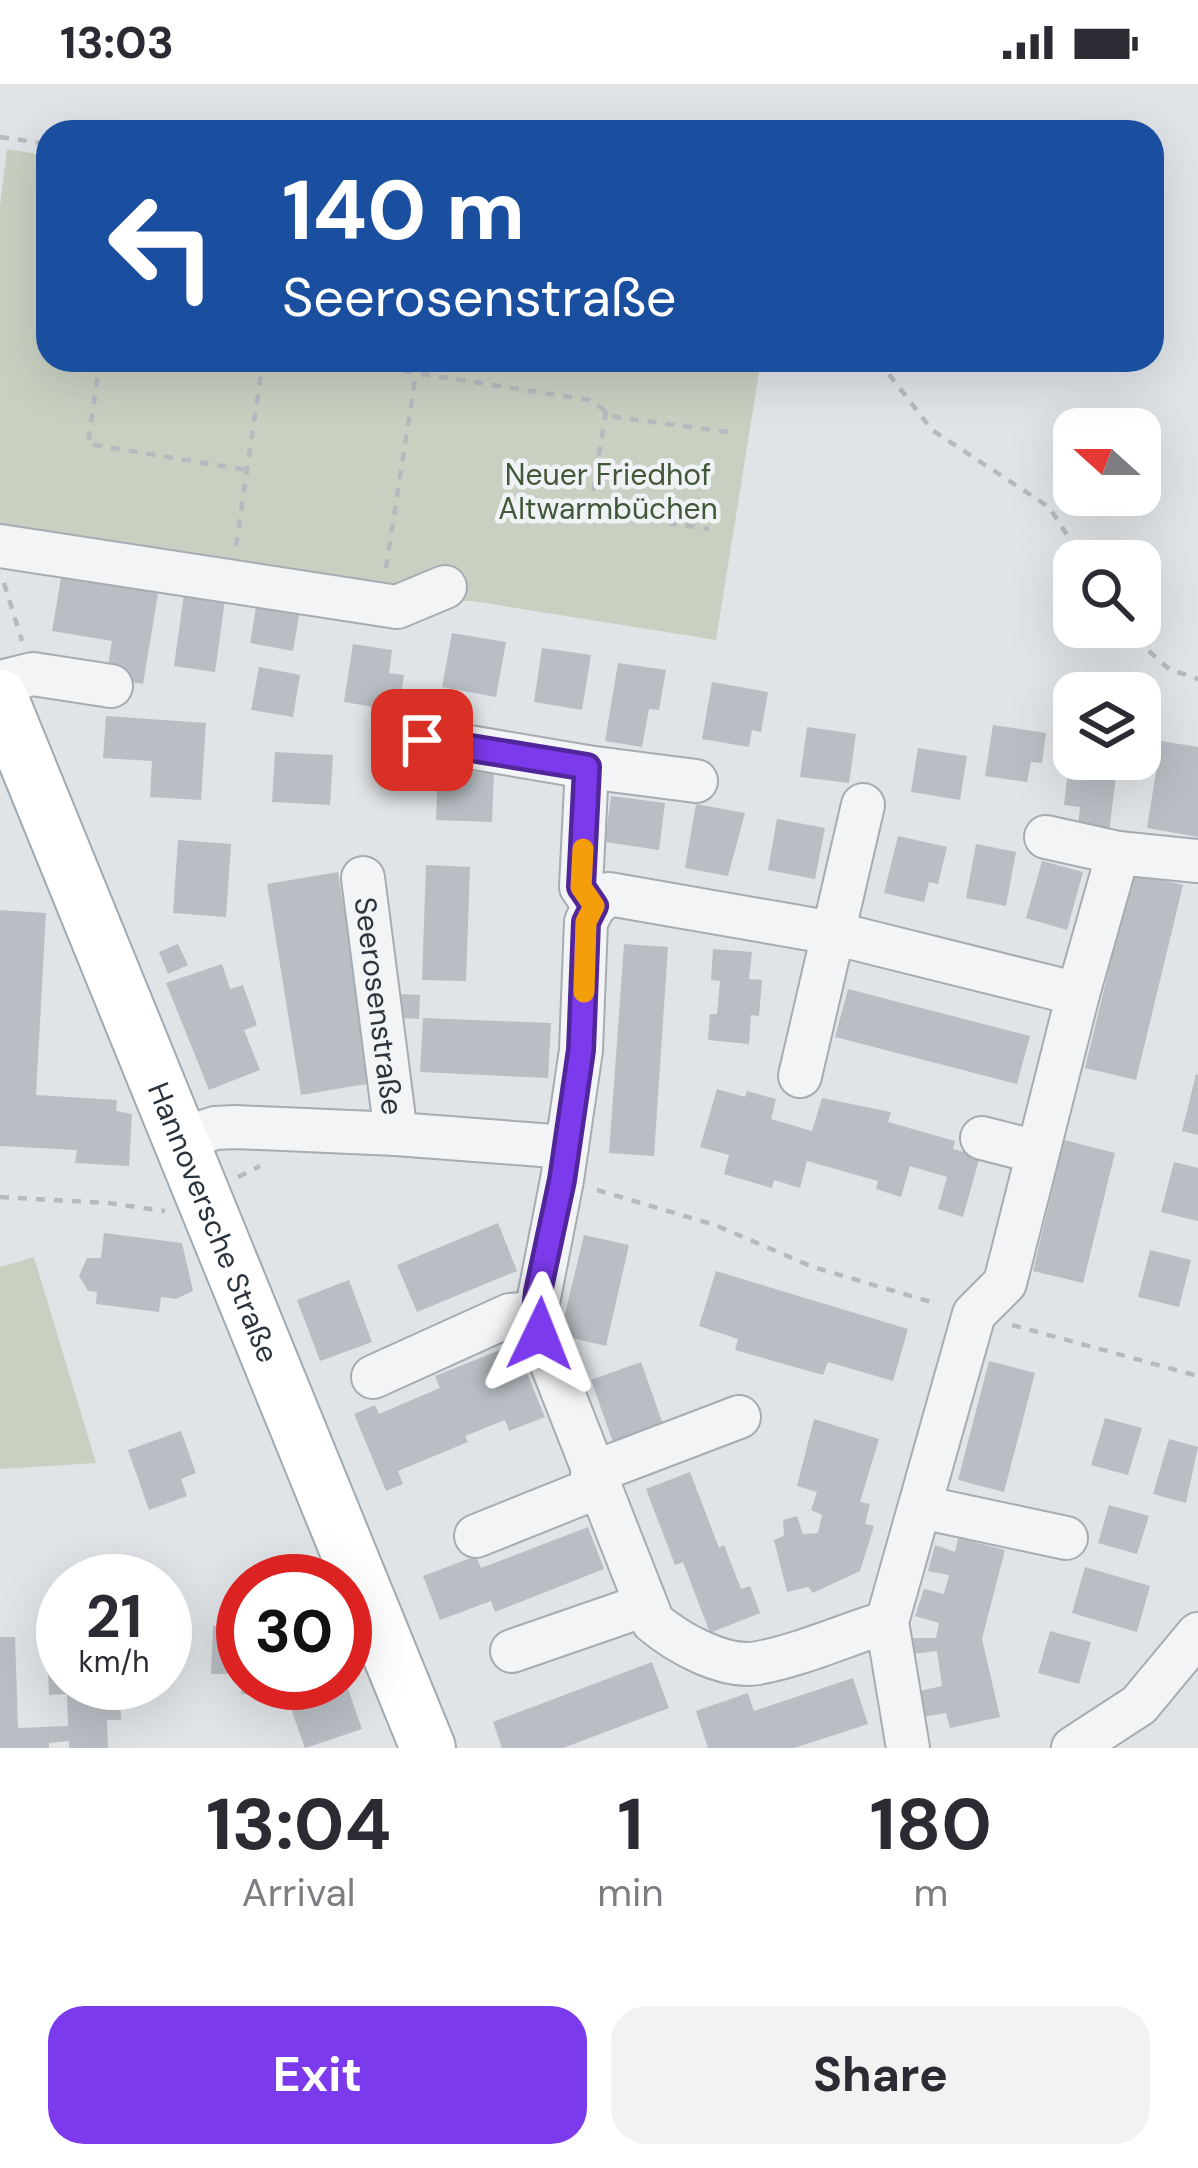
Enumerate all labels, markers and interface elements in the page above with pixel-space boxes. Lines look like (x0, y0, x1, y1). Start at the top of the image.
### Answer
text: 13:03 (60, 13, 174, 72)
text: 140 m (282, 156, 525, 265)
icon: left (84, 168, 240, 324)
text: Seerosenstraße (282, 262, 676, 333)
north arrow (1053, 408, 1161, 516)
map controls (1053, 408, 1161, 780)
park label: Neuer Friedhof Altwarmbüchen (498, 455, 718, 528)
button: search (1053, 540, 1161, 648)
button: layers (1053, 672, 1161, 780)
pin (371, 689, 473, 791)
icon: arrive (389, 707, 455, 773)
street label: Seerosenstraße (346, 895, 413, 1117)
street label: Hannoversche Straße (139, 1076, 288, 1368)
position arrow (477, 1271, 603, 1397)
speed limit sign: 30 (216, 1554, 372, 1710)
text: 21 (86, 1577, 142, 1656)
text: km/h (79, 1642, 149, 1681)
text: 13:04 (206, 1778, 391, 1871)
text: 1 (617, 1778, 644, 1871)
text: 180 (870, 1778, 992, 1871)
text: Arrival (242, 1867, 355, 1918)
text: min (597, 1867, 664, 1918)
text: m (913, 1867, 948, 1918)
button: Exit (48, 2006, 587, 2144)
button: Share (611, 2006, 1150, 2144)

